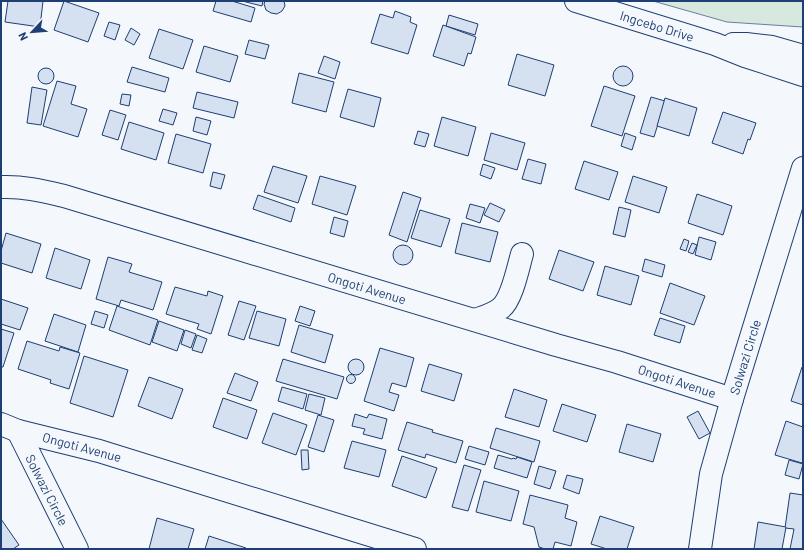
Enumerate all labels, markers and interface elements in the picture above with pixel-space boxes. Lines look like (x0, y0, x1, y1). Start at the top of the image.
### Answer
street label: Ingcebo Drive (618, 7, 696, 45)
north arrow (12, 12, 52, 52)
text: N (15, 30, 30, 43)
street label: Ongoti Avenue (326, 269, 408, 308)
street label: Solwazi Circle (726, 317, 764, 397)
street label: Ongoti Avenue (636, 361, 718, 401)
street label: Ongoti Avenue (41, 429, 123, 465)
street label: Solwazi Circle (22, 452, 72, 528)

